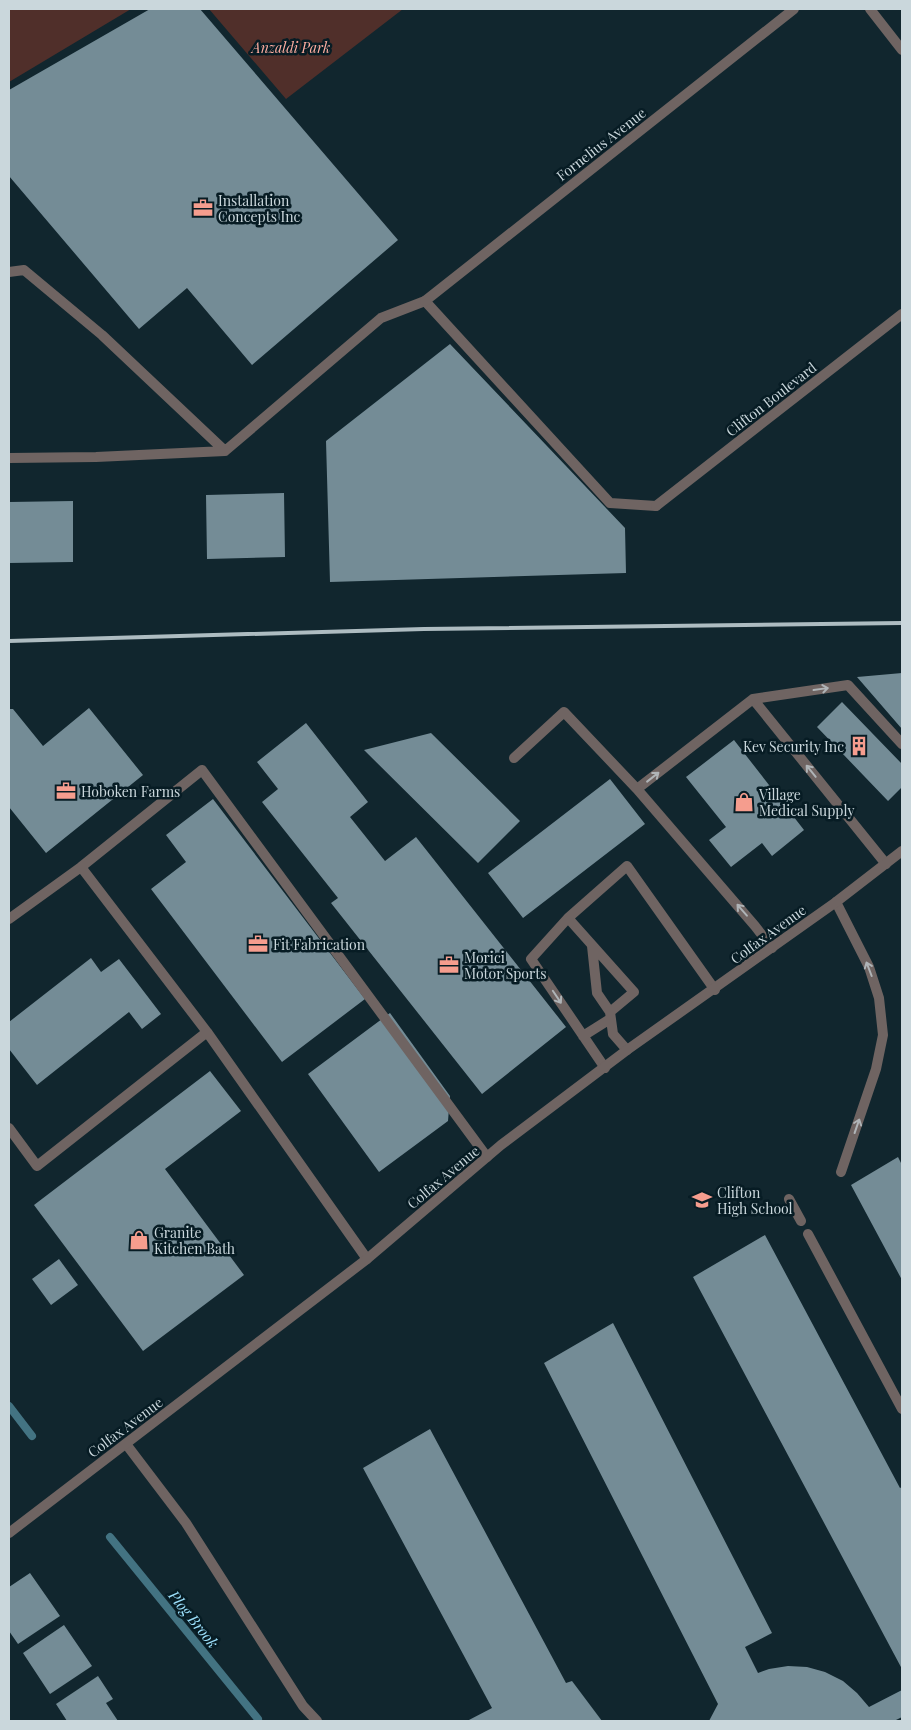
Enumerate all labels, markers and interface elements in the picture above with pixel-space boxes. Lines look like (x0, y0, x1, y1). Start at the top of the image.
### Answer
park label: Anzaldi Park (250, 38, 330, 57)
street label: Fornelius Avenue (552, 103, 650, 185)
place label: Installation Concepts Inc (218, 191, 300, 226)
office icon: Installation Concepts Inc (192, 197, 214, 219)
street label: Clifton Boulevard (722, 358, 820, 440)
one-way arrow (813, 684, 829, 694)
building icon: Kev Security Inc (848, 735, 870, 757)
place label: Kev Security Inc (743, 737, 844, 756)
one-way arrow (806, 765, 817, 778)
one-way arrow (646, 771, 659, 782)
office icon: Hoboken Farms (55, 780, 77, 802)
place label: Hoboken Farms (81, 782, 180, 801)
place label: Village Medical Supply (758, 785, 855, 820)
shop icon: Village Medical Supply (733, 791, 755, 813)
street label: Colfax Avenue (726, 900, 810, 968)
one-way arrow (736, 904, 747, 917)
office icon: Fit Fabrication (247, 933, 269, 955)
place label: Fit Fabrication (273, 935, 366, 954)
place label: Morici Motor Sports (464, 948, 546, 983)
office icon: Morici Motor Sports (438, 954, 460, 976)
one-way arrow (864, 962, 873, 977)
one-way arrow (551, 990, 562, 1004)
one-way arrow (852, 1118, 862, 1134)
street label: Colfax Avenue (403, 1141, 483, 1213)
place label: Clifton High School (717, 1183, 793, 1218)
school or university icon: Clifton High School (691, 1189, 713, 1211)
place label: Granite Kitchen Bath (154, 1223, 236, 1258)
shop icon: Granite Kitchen Bath (128, 1229, 150, 1251)
street label: Colfax Avenue (84, 1393, 166, 1461)
water label: Plog Brook (164, 1585, 224, 1652)

